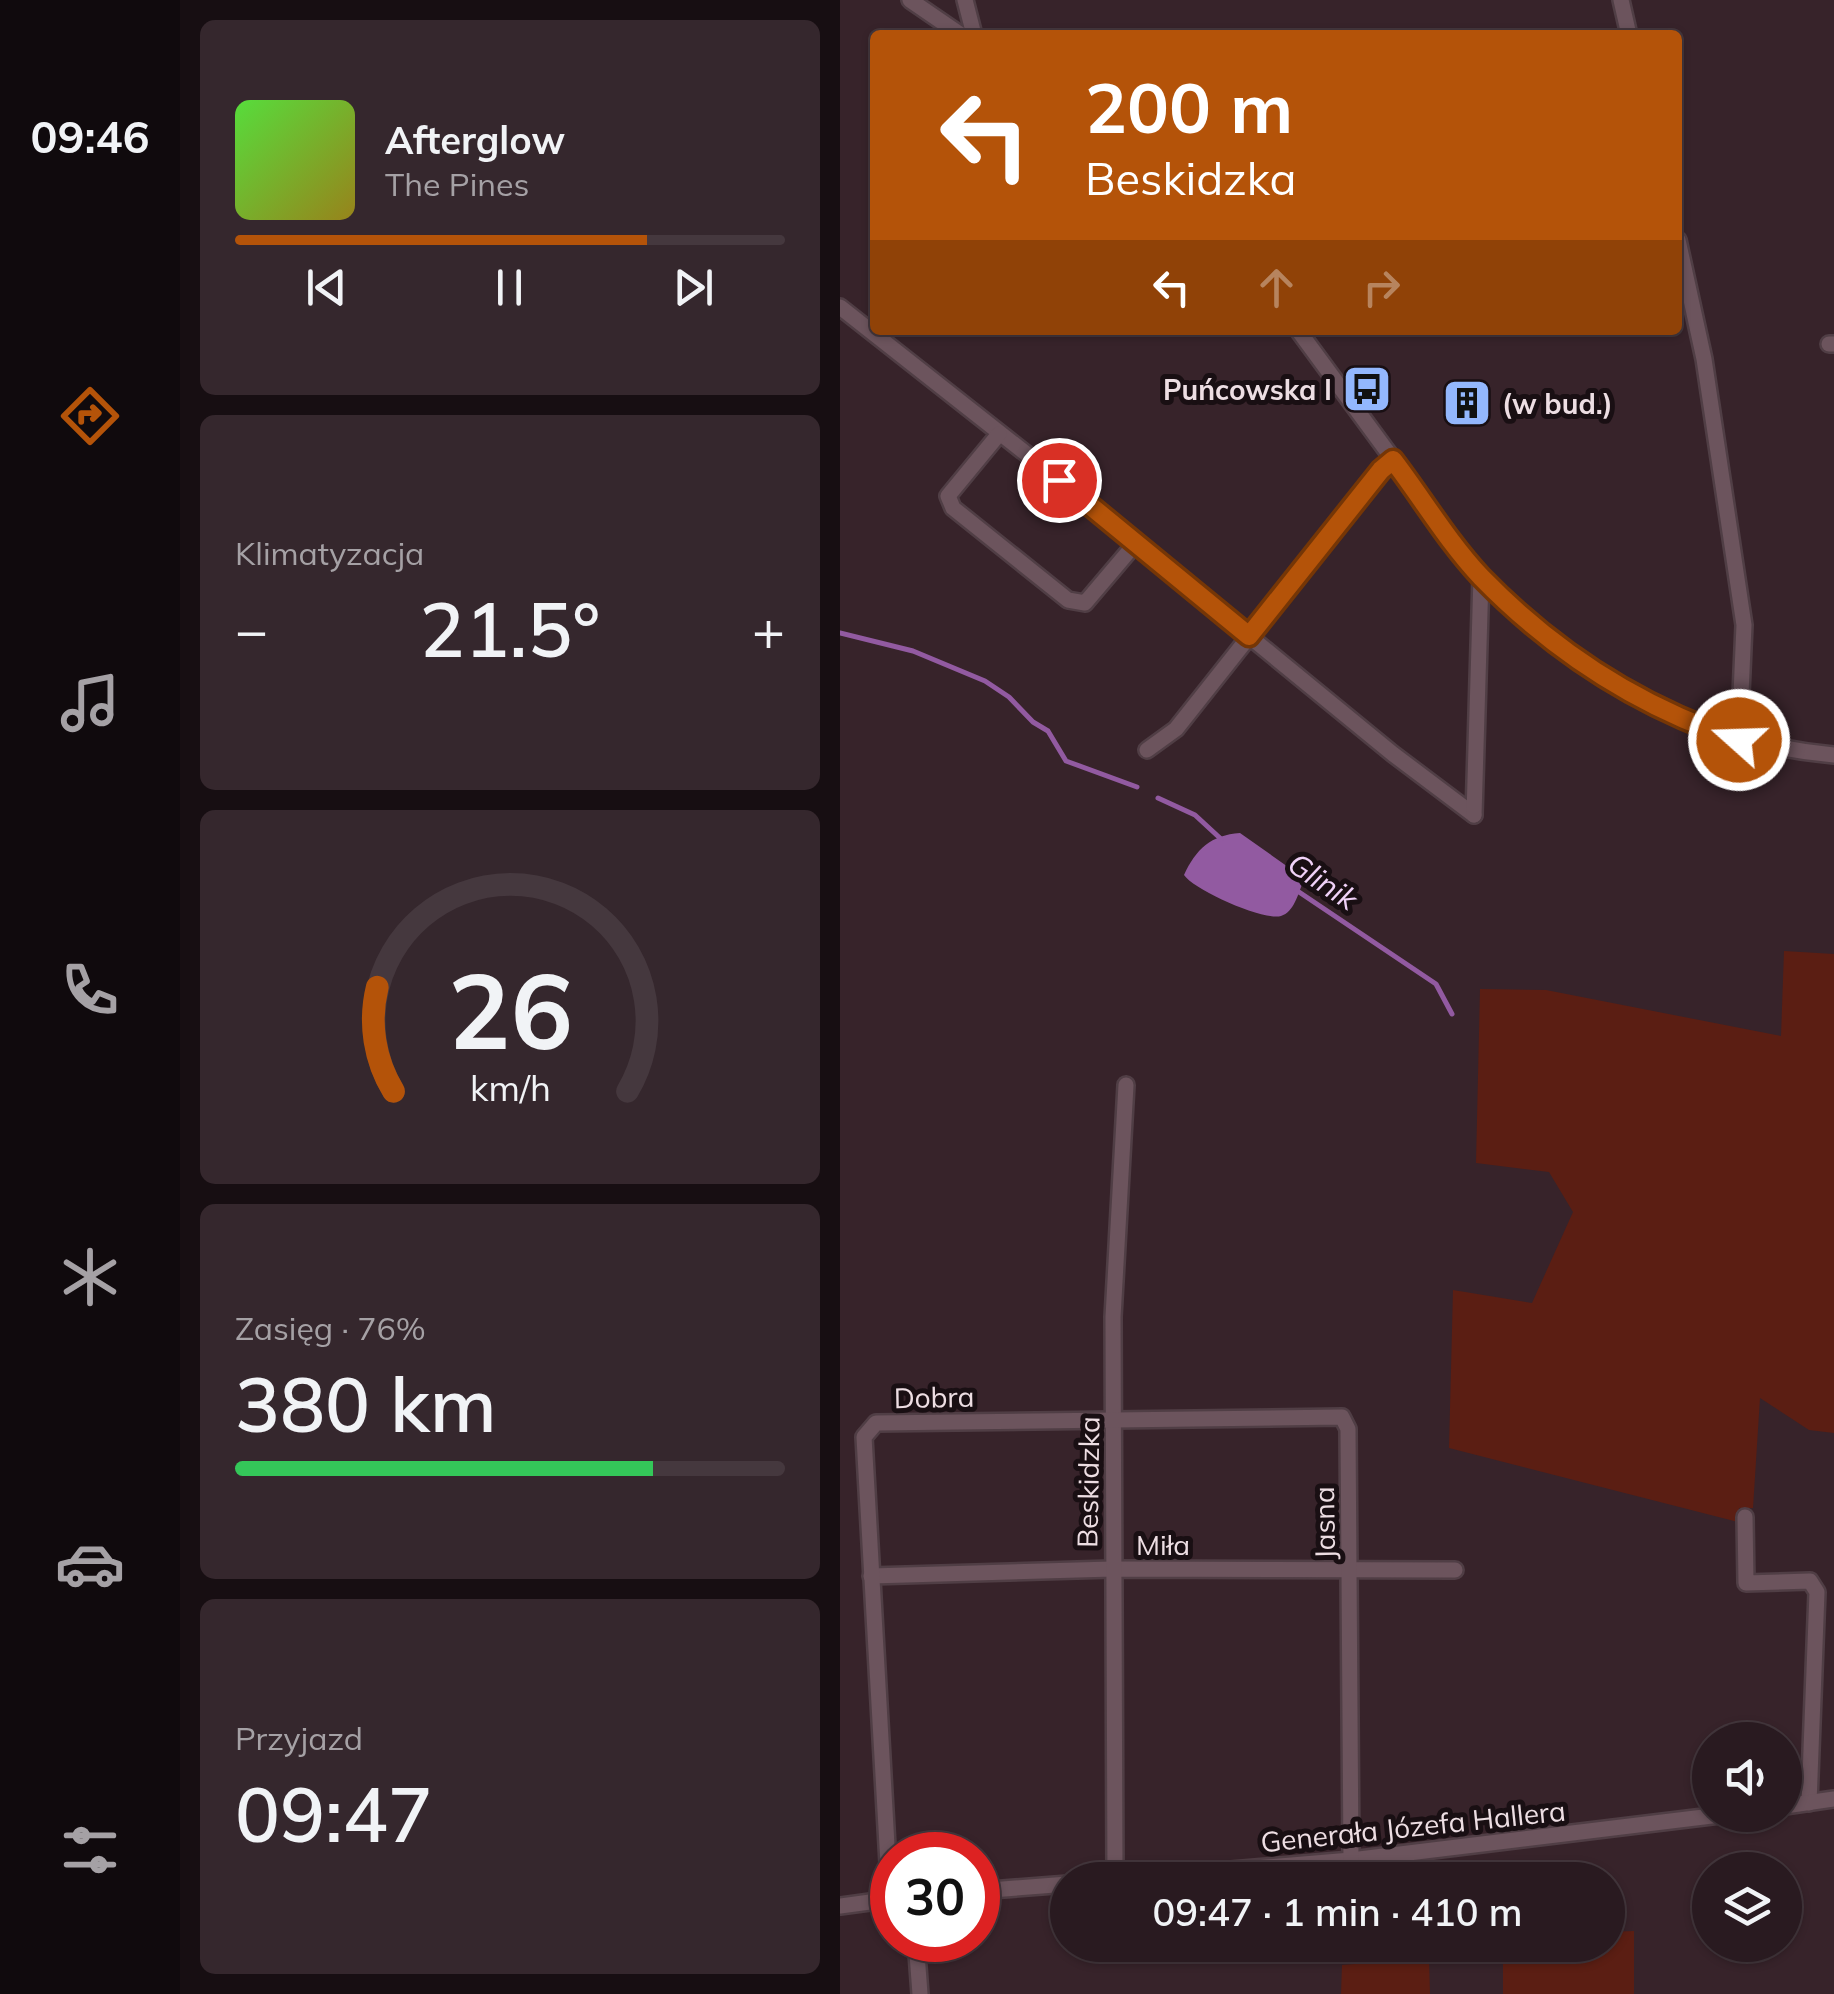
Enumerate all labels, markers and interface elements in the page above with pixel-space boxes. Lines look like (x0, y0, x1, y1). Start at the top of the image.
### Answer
text: 200 m (1085, 63, 1293, 151)
icon: left (920, 70, 1050, 200)
text: 09:46 (30, 108, 150, 164)
text: Afterglow (385, 116, 565, 164)
text: Beskidzka (1085, 150, 1297, 206)
text: The Pines (385, 164, 529, 204)
icon: previous (299, 260, 354, 315)
icon: pause (482, 260, 537, 315)
icon: next (666, 260, 721, 315)
icon: left (1144, 260, 1199, 315)
icon: ahead (1249, 260, 1304, 315)
icon: right (1354, 260, 1409, 315)
bus stop icon: Puńcowska I (1341, 363, 1393, 415)
place label: Puńcowska I (1163, 372, 1332, 407)
building icon: (w bud.) (1441, 377, 1493, 429)
icon: directions (55, 381, 125, 451)
place label: (w bud.) (1502, 386, 1613, 421)
pin (1017, 438, 1102, 523)
icon: arrive (1032, 453, 1087, 508)
text: Klimatyzacja (235, 533, 424, 573)
text: 21.5° (420, 582, 600, 676)
text: − (235, 595, 268, 664)
text: + (752, 595, 785, 664)
icon: music (55, 668, 125, 738)
position arrow (1687, 688, 1791, 792)
water label: Glinik (1281, 844, 1367, 919)
text: 26 (448, 944, 572, 1075)
icon: phone (55, 955, 125, 1025)
text: km/h (470, 1065, 550, 1110)
icon: climate (55, 1242, 125, 1312)
text: Zasięg · 76% (235, 1308, 426, 1348)
text: 380 km (235, 1357, 497, 1451)
street label: Dobra (893, 1379, 975, 1415)
street label: Beskidzka (1069, 1416, 1107, 1548)
street label: Jasna (1306, 1486, 1342, 1560)
street label: Miła (1136, 1527, 1190, 1562)
icon: car (55, 1529, 125, 1599)
text: Przyjazd (235, 1718, 363, 1758)
map controls (1692, 1722, 1802, 1962)
button: sound (1692, 1722, 1802, 1832)
text: 09:47 (235, 1767, 433, 1861)
street label: Generała Józefa Hallera (1259, 1793, 1567, 1859)
icon: filters (55, 1815, 125, 1885)
speed limit sign: 30 (870, 1832, 1000, 1962)
button: layers (1692, 1852, 1802, 1962)
text: 09:47 · 1 min · 410 m (1152, 1888, 1523, 1936)

